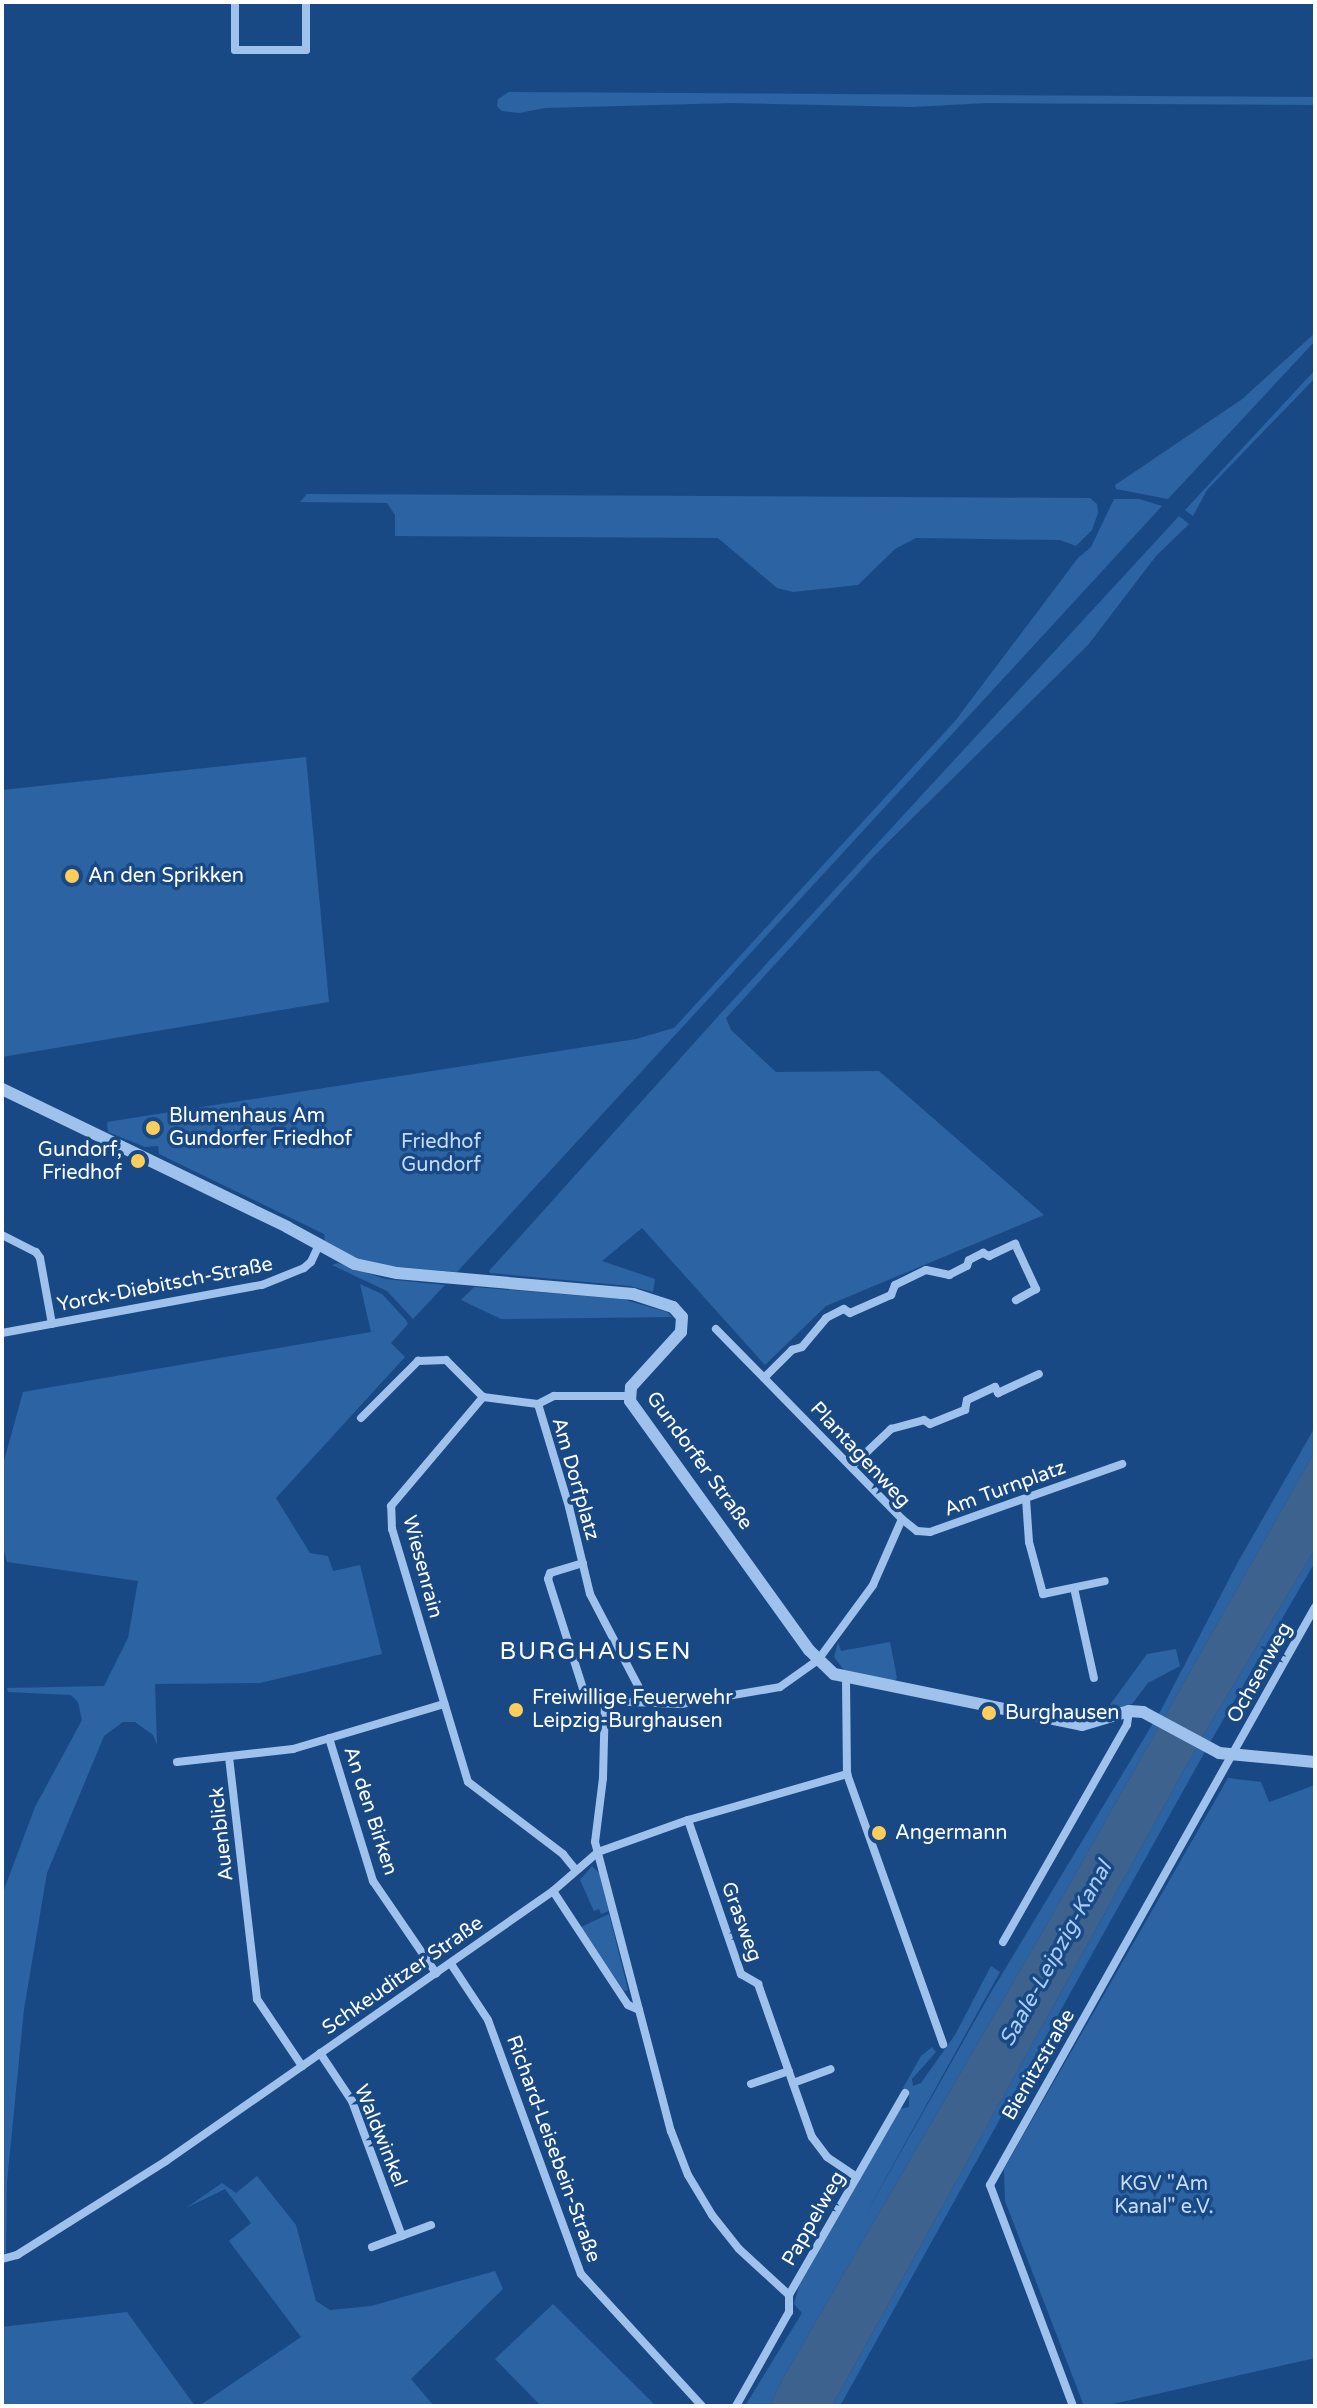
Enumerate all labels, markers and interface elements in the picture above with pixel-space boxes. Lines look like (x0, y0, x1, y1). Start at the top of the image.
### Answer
place label: An den Sprikken (88, 864, 244, 888)
marker: An den Sprikken (63, 867, 81, 885)
place label: Blumenhaus Am Gundorfer Friedhof (169, 1104, 352, 1151)
marker: Blumenhaus Am Gundorfer Friedhof (144, 1119, 162, 1137)
park label: Friedhof Gundorf (401, 1131, 481, 1178)
place label: Gundorf, Friedhof (38, 1138, 122, 1185)
marker: Gundorf, Friedhof (129, 1152, 147, 1170)
street label: Yorck-Diebitsch-Straße (55, 1252, 275, 1318)
street label: Gundorfer Straße (641, 1387, 757, 1535)
street label: Plantagenweg (805, 1397, 915, 1513)
street label: Am Dorfplatz (546, 1415, 604, 1543)
street label: Am Turnplatz (941, 1456, 1069, 1522)
street label: Wiesenrain (397, 1513, 447, 1621)
street label: Ochsenweg (1223, 1619, 1297, 1727)
district label: BURGHAUSEN (499, 1638, 693, 1666)
place label: Freiwillige Feuerwehr Leipzig-Burghausen (532, 1686, 733, 1733)
marker: Freiwillige Feuerwehr Leipzig-Burghausen (507, 1701, 525, 1719)
place label: Burghausen (1005, 1701, 1119, 1725)
marker: Burghausen (980, 1704, 998, 1722)
street label: An den Birken (338, 1744, 402, 1878)
street label: Auenblick (205, 1786, 239, 1882)
place label: Angermann (895, 1821, 1008, 1845)
marker: Angermann (870, 1824, 888, 1842)
water label: Saale-Leipzig-Kanal (994, 1857, 1118, 2051)
street label: Grasweg (715, 1879, 767, 1965)
street label: Schkeuditzer Straße (318, 1911, 488, 2041)
street label: Bienitzstraße (998, 2005, 1080, 2125)
street label: Richard-Leisebein-Straße (501, 2032, 605, 2266)
street label: Waldwinkel (349, 2081, 411, 2191)
street label: Pappelweg (777, 2167, 851, 2271)
park label: KGV "Am Kanal" e.V. (1114, 2172, 1214, 2219)

